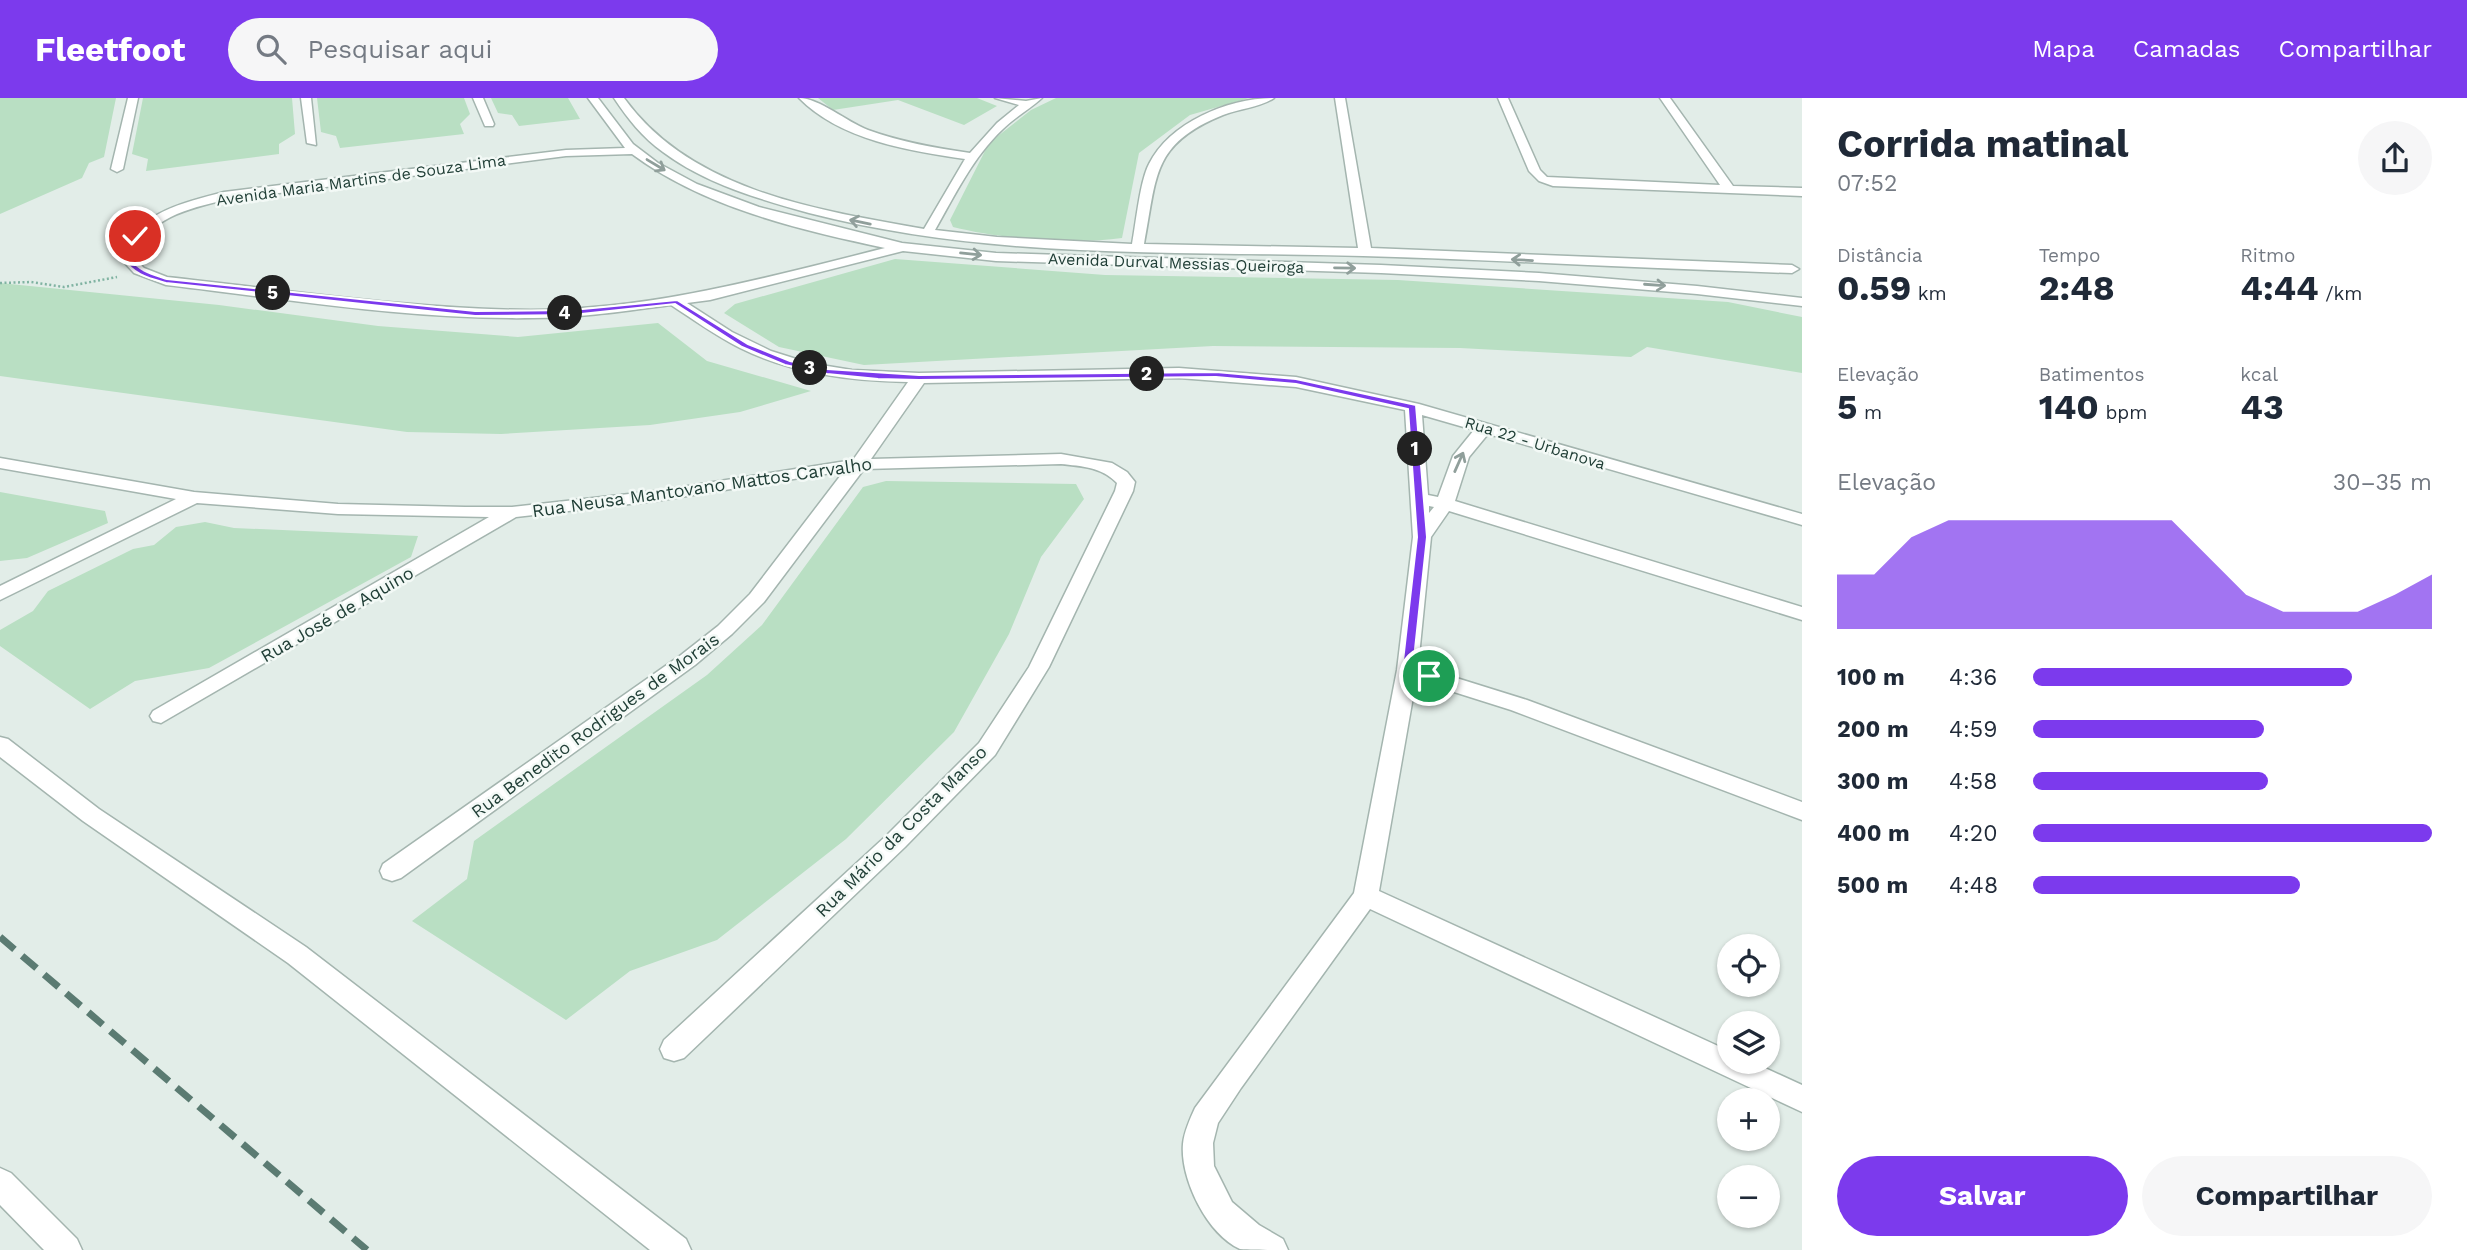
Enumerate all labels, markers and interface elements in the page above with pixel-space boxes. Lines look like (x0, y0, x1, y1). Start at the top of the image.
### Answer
search box (228, 18, 718, 81)
text: Fleetfoot (35, 30, 186, 69)
icon: search (252, 30, 290, 68)
text: Pesquisar aqui (308, 34, 492, 64)
text: Mapa (2032, 35, 2095, 63)
text: Camadas (2133, 35, 2241, 63)
text: Compartilhar (2279, 35, 2432, 63)
button: share (2358, 121, 2432, 195)
text: Corrida matinal (1837, 122, 2128, 166)
street label: Avenida Maria Martins de Souza Lima (215, 150, 507, 210)
one-way arrow (645, 158, 665, 172)
text: 07:52 (1837, 170, 1897, 197)
pin (105, 206, 165, 266)
one-way arrow (849, 214, 872, 228)
icon: check (116, 217, 154, 255)
text: Distância (1837, 244, 1923, 267)
text: Tempo (2039, 244, 2100, 267)
text: Ritmo (2240, 244, 2295, 267)
one-way arrow (959, 248, 982, 261)
street label: Avenida Durval Messias Queiroga (1048, 249, 1304, 277)
one-way arrow (1511, 253, 1534, 266)
one-way arrow (1333, 262, 1356, 275)
text: 0.59 (1837, 267, 1911, 309)
text: 2:48 (2039, 267, 2115, 309)
text: 4:44 (2240, 267, 2319, 309)
pin: 5 (256, 276, 290, 310)
one-way arrow (1644, 278, 1667, 291)
text: 5 (267, 281, 278, 304)
text: km (1911, 282, 1947, 305)
text: /km (2319, 282, 2362, 305)
pin: 4 (548, 296, 582, 330)
text: 4 (558, 301, 571, 324)
pin: 3 (792, 350, 828, 386)
text: 3 (804, 356, 815, 379)
pin: 2 (1130, 356, 1164, 392)
text: 2 (1141, 362, 1152, 385)
text: Elevação (1837, 363, 1919, 386)
text: Batimentos (2039, 363, 2145, 386)
text: kcal (2240, 363, 2278, 386)
text: 5 (1837, 386, 1857, 428)
text: 140 (2039, 386, 2099, 428)
text: 43 (2240, 386, 2284, 428)
text: m (1857, 401, 1882, 424)
text: bpm (2099, 401, 2147, 424)
street label: Rua 22 - Urbanova (1463, 413, 1607, 473)
pin: 1 (1398, 432, 1432, 466)
text: 1 (1410, 437, 1419, 460)
one-way arrow (1453, 452, 1466, 473)
street label: Rua Neusa Mantovano Mattos Carvalho (531, 453, 873, 521)
text: Elevação (1837, 469, 1936, 496)
text: 30–35 m (2333, 469, 2432, 496)
street label: Rua José de Aquino (257, 562, 417, 666)
street label: Rua Benedito Rodrigues de Morais (467, 628, 723, 822)
pin (1399, 646, 1459, 706)
icon: arrive (1410, 657, 1448, 695)
text: 100 m (1837, 664, 1905, 691)
text: 4:36 (1949, 664, 1997, 691)
text: 200 m (1837, 716, 1909, 743)
text: 4:59 (1949, 716, 1997, 743)
street label: Rua Mário da Costa Manso (811, 741, 991, 921)
text: 300 m (1837, 768, 1908, 795)
text: 4:58 (1949, 768, 1997, 795)
text: 400 m (1837, 820, 1910, 847)
text: 4:20 (1949, 820, 1998, 847)
text: 500 m (1837, 872, 1908, 899)
text: 4:48 (1949, 872, 1998, 899)
map controls (1717, 934, 1780, 1228)
button: locate (1717, 934, 1780, 997)
button: layers (1717, 1011, 1780, 1074)
button: + (1717, 1088, 1780, 1151)
button: Salvar (1837, 1156, 2128, 1236)
button: Compartilhar (2142, 1156, 2432, 1236)
button: − (1717, 1165, 1780, 1228)

